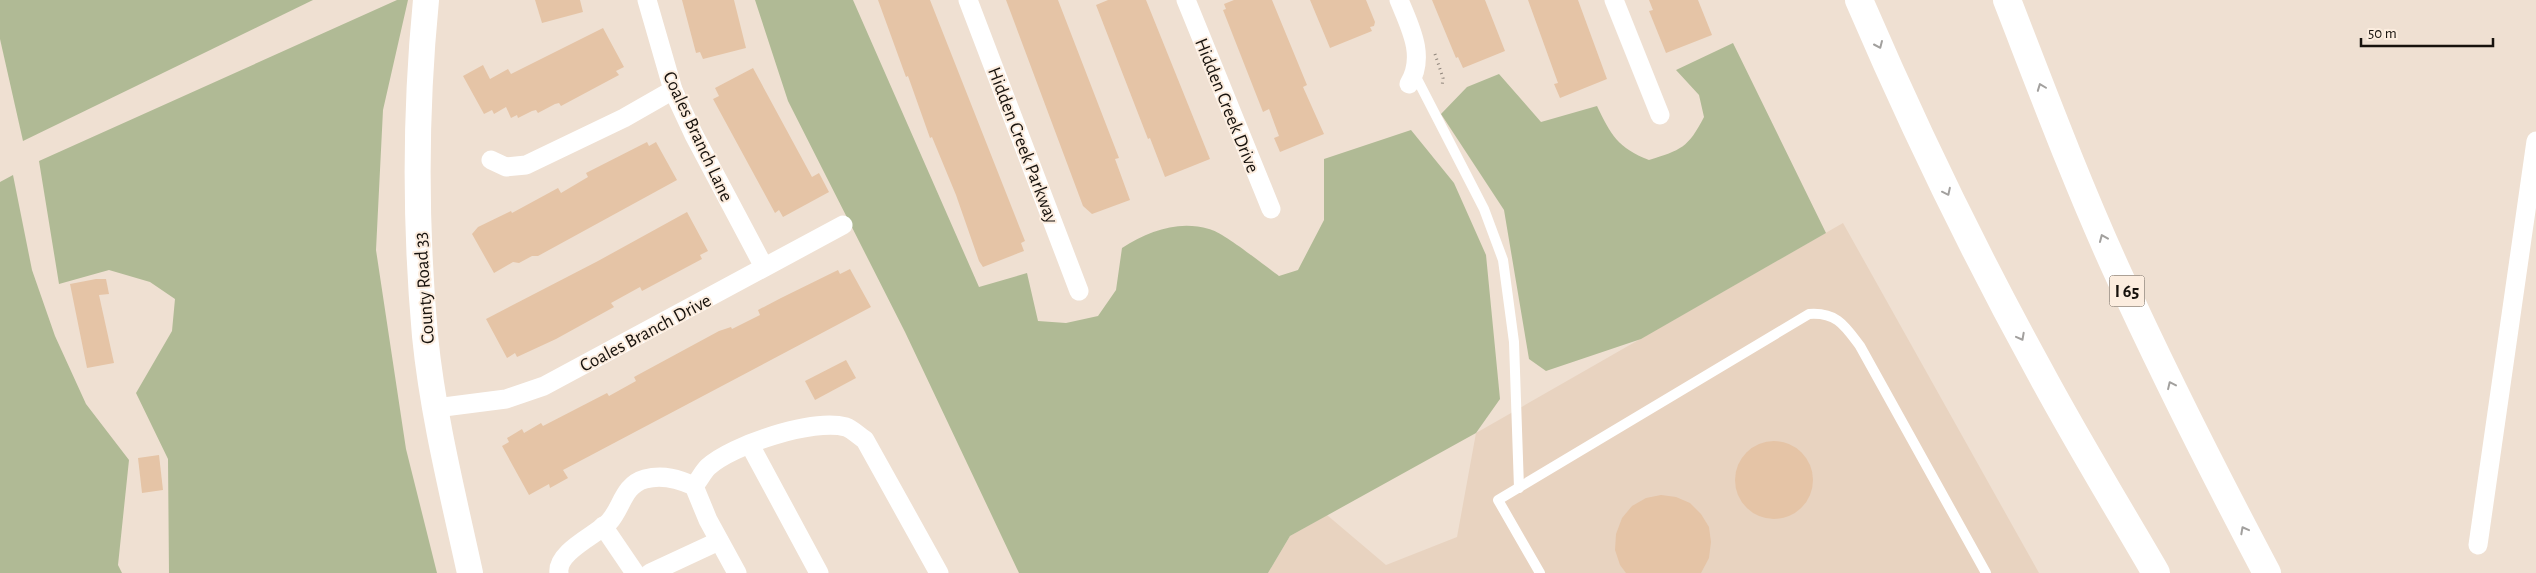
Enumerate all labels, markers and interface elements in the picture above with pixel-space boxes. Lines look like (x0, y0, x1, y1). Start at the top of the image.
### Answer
scale bar (2361, 15, 2494, 47)
text: 50 m (2368, 26, 2397, 41)
street label: Hidden Creek Drive (1191, 36, 1262, 176)
one-way arrow (1872, 40, 1883, 49)
street label: Hidden Creek Parkway (984, 65, 1061, 226)
street label: Coales Branch Lane (659, 69, 736, 205)
one-way arrow (2036, 84, 2046, 92)
one-way arrow (1941, 187, 1951, 196)
street label: County Road 33 (411, 231, 438, 344)
one-way arrow (2098, 234, 2109, 243)
road number: I 65 (2110, 276, 2144, 306)
street label: Coales Branch Drive (577, 291, 714, 376)
one-way arrow (2015, 332, 2025, 341)
one-way arrow (2166, 381, 2177, 390)
one-way arrow (2241, 526, 2251, 535)

